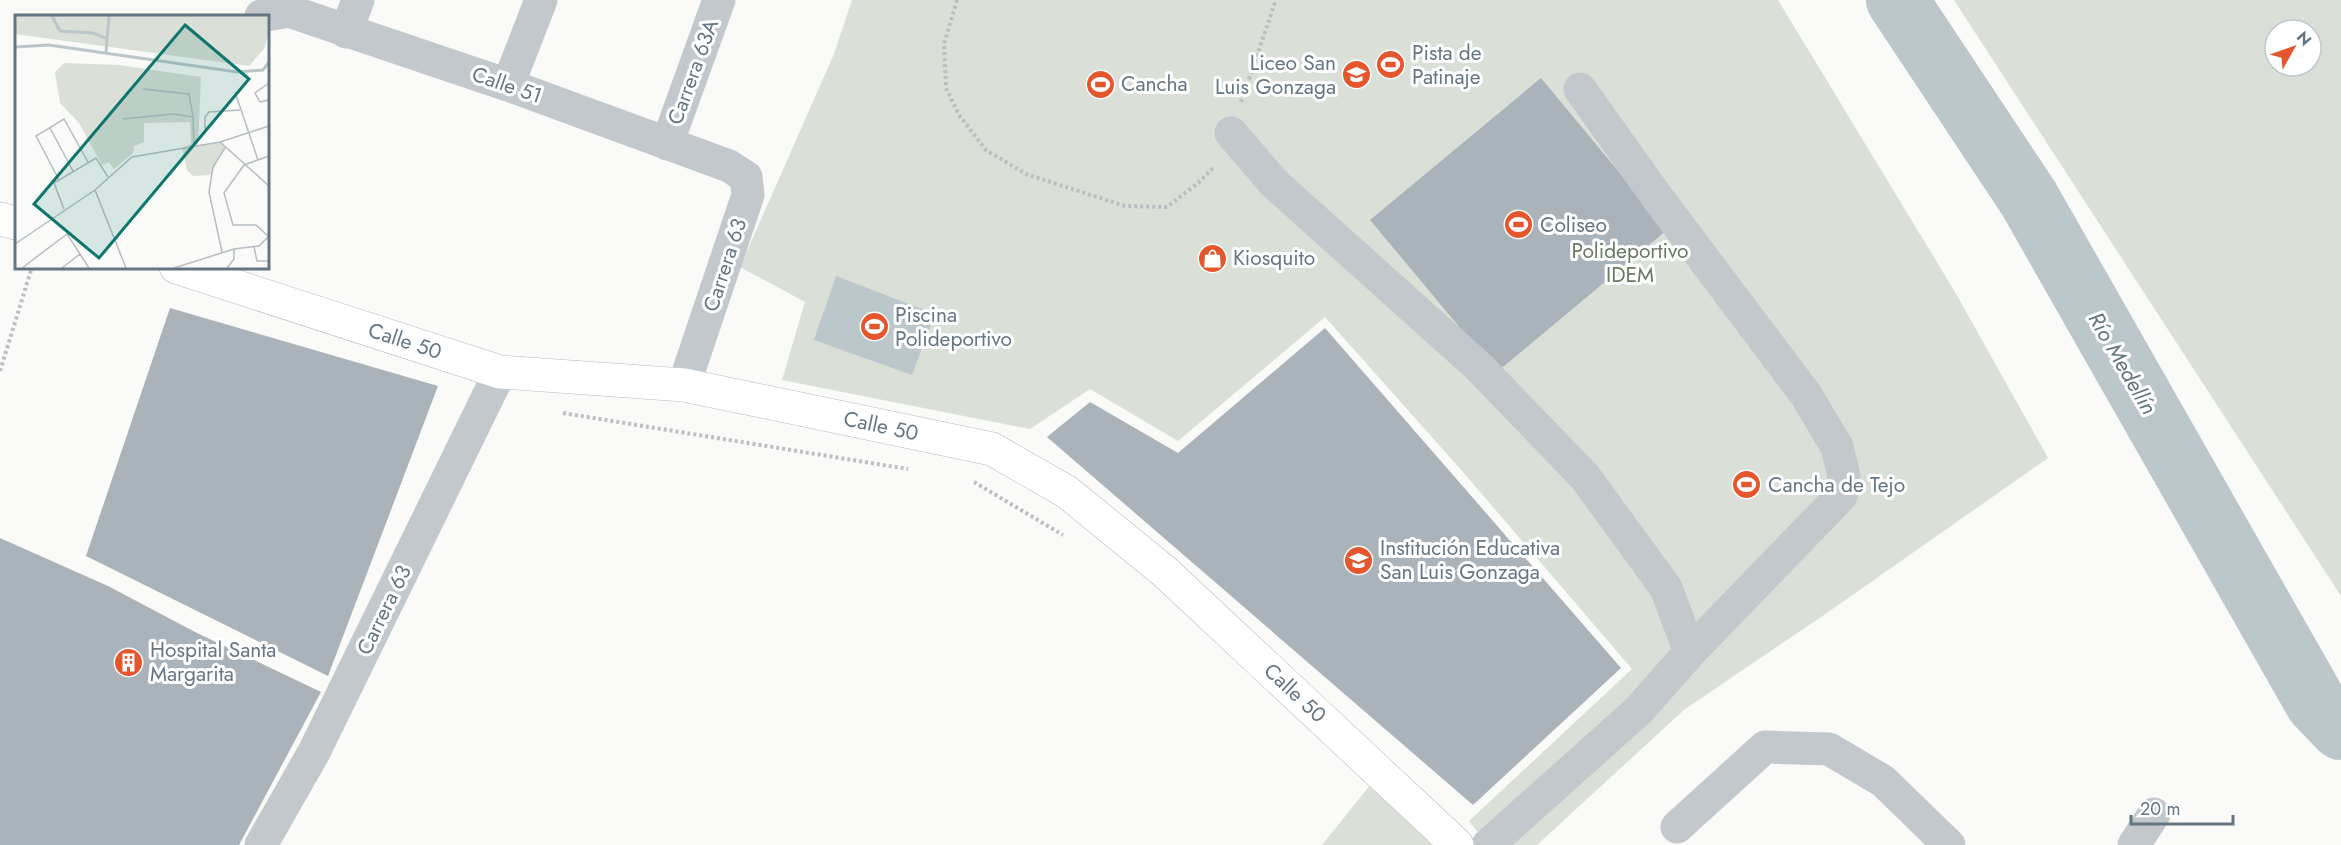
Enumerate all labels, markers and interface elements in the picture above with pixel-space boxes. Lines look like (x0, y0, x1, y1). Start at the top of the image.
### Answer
inset map (15, 15, 268, 268)
street label: Carrera 63A (660, 15, 726, 129)
north arrow (2263, 18, 2323, 78)
text: N (2291, 26, 2317, 51)
place label: Pista de Patinaje (1412, 38, 1482, 92)
place label: Liceo San Luis Gonzaga (1215, 48, 1336, 102)
sports icon: Pista de Patinaje (1375, 49, 1407, 81)
street label: Calle 51 (468, 59, 546, 111)
school or university icon: Liceo San Luis Gonzaga (1341, 59, 1373, 91)
sports icon: Cancha (1084, 68, 1116, 100)
place label: Cancha (1121, 69, 1188, 99)
sports icon: Coliseo (1503, 209, 1535, 241)
place label: Coliseo (1540, 210, 1607, 240)
street label: Carrera 63 (696, 214, 754, 316)
park label: Polideportivo IDEM (1572, 236, 1688, 290)
shop icon: Kiosquito (1196, 242, 1228, 274)
place label: Kiosquito (1233, 243, 1315, 273)
place label: Piscina Polideportivo (895, 300, 1012, 354)
water label: Río Medellín (2081, 306, 2165, 420)
sports icon: Piscina Polideportivo (858, 311, 890, 343)
street label: Calle 50 (364, 315, 446, 367)
street label: Calle 50 (841, 403, 921, 449)
sports icon: Cancha de Tejo (1731, 469, 1763, 501)
place label: Cancha de Tejo (1768, 470, 1905, 500)
place label: Institución Educativa San Luis Gonzaga (1380, 533, 1560, 587)
school or university icon: Institución Educativa San Luis Gonzaga (1343, 544, 1375, 576)
street label: Carrera 63 (349, 560, 419, 660)
place label: Hospital Santa Margarita (150, 635, 276, 689)
building icon: Hospital Santa Margarita (113, 646, 145, 678)
street label: Calle 50 (1257, 656, 1333, 730)
scale bar (2131, 788, 2233, 826)
text: 20 m (2140, 796, 2180, 822)

